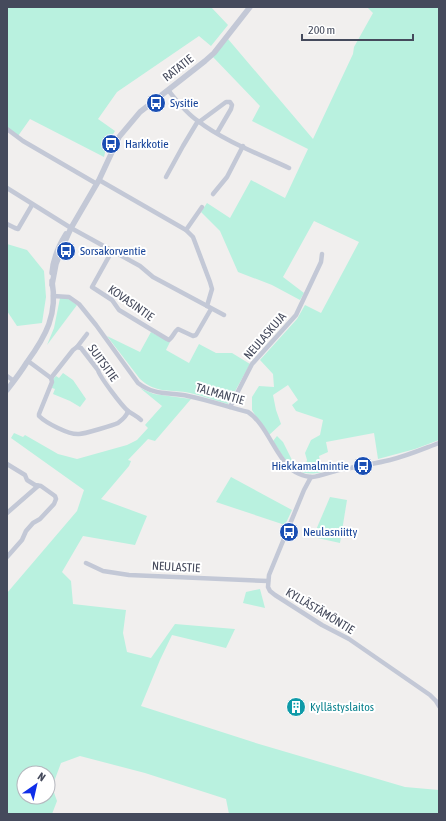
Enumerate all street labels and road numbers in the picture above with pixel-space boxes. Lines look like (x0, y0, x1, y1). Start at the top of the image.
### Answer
street label: RATATIE (160, 52, 196, 84)
street label: KOVASINTIE (105, 282, 157, 324)
street label: NEULASKUJA (241, 310, 289, 362)
street label: SUITSITIE (85, 342, 121, 384)
street label: TALMANTIE (194, 380, 246, 408)
street label: NEULASTIE (152, 559, 200, 575)
street label: KYLLÄSTÄMÖNTIE (283, 585, 357, 637)

